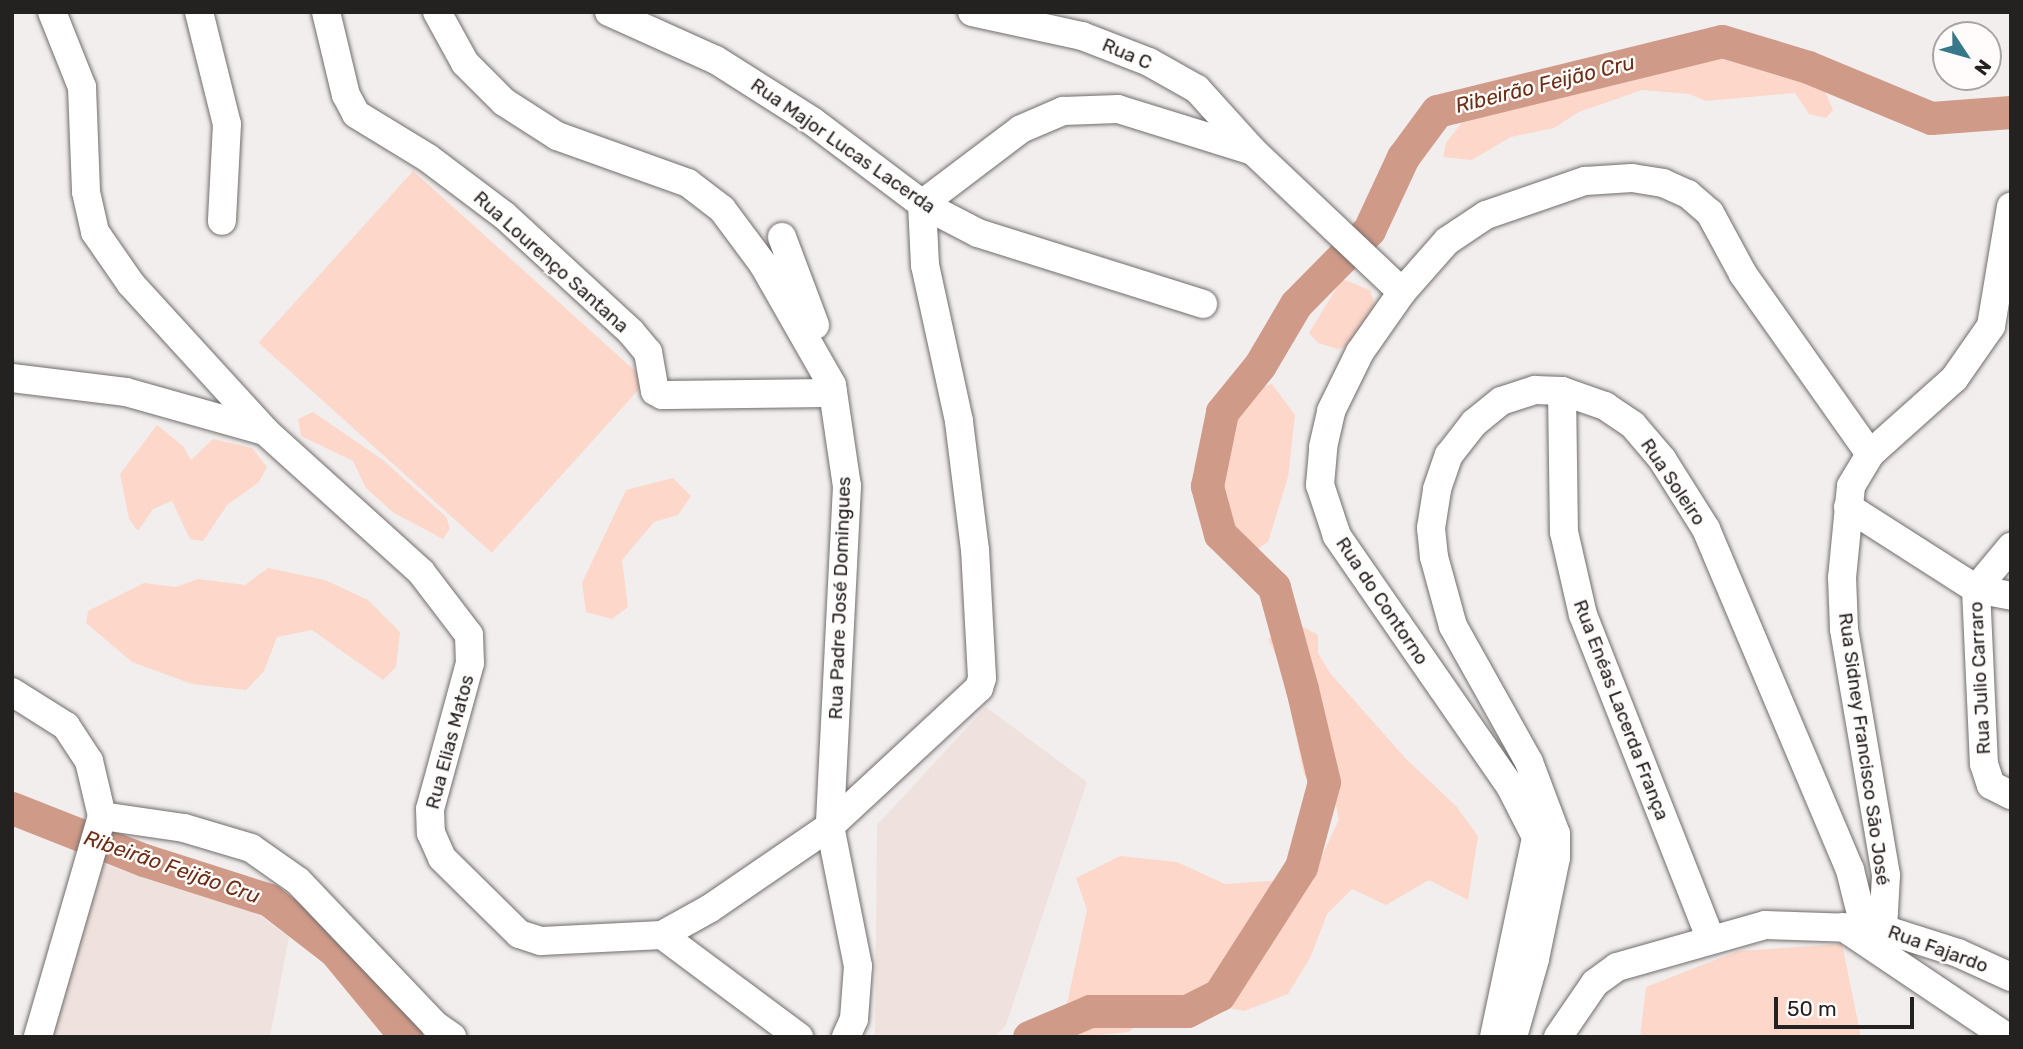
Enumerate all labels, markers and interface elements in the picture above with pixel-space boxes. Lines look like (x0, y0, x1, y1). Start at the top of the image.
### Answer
north arrow (1932, 21, 2002, 91)
street label: Rua C (1099, 33, 1155, 75)
water label: Ribeirão Feijão Cru (1453, 49, 1637, 119)
text: N (1969, 55, 1996, 80)
street label: Rua Major Lucas Lacerda (746, 73, 940, 219)
street label: Rua Lourenço Santana (469, 186, 633, 338)
street label: Rua Soleiro (1636, 434, 1710, 530)
street label: Rua Padre José Domingues (824, 476, 856, 720)
street label: Rua do Contorno (1331, 533, 1433, 669)
street label: Rua Enéas Lacerda França (1568, 597, 1674, 823)
street label: Rua Julio Carraro (1965, 601, 1995, 755)
street label: Rua Sidney Francisco São José (1834, 611, 1894, 887)
street label: Rua Elias Matos (421, 672, 479, 812)
water label: Ribeirão Feijão Cru (81, 825, 263, 909)
street label: Rua Fajardo (1885, 920, 1991, 978)
scale bar (1778, 982, 1918, 1026)
text: 50 m (1787, 996, 1837, 1021)

